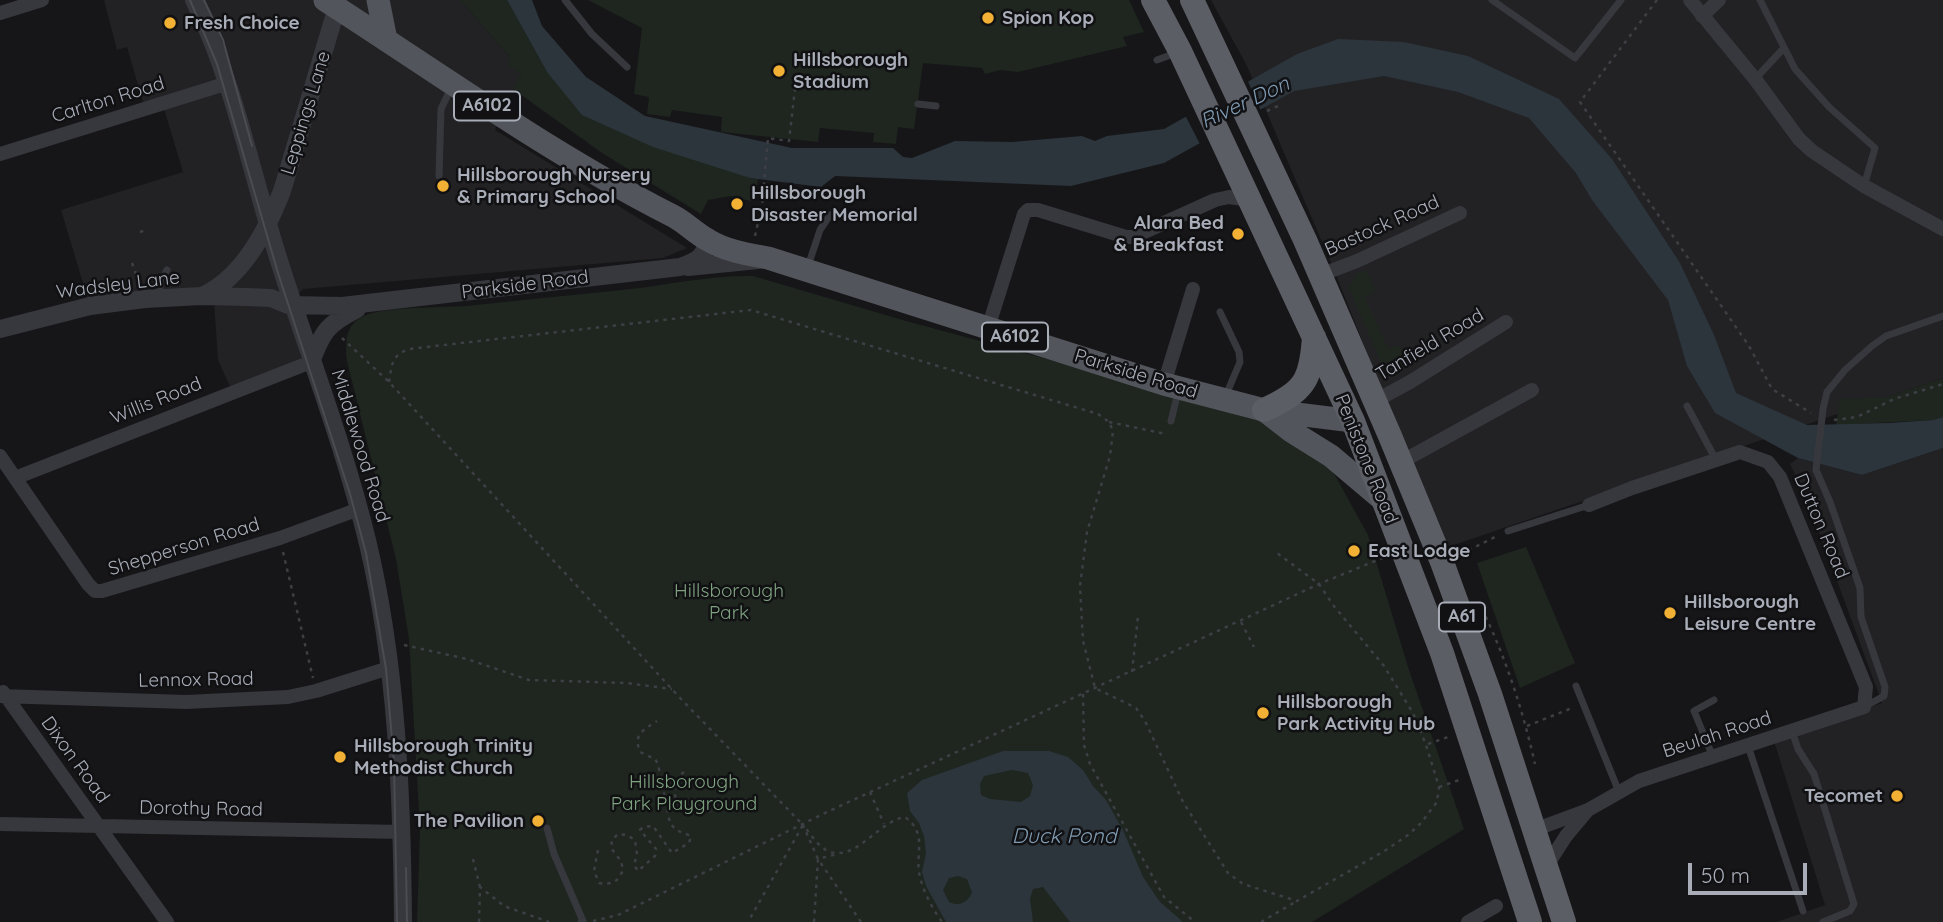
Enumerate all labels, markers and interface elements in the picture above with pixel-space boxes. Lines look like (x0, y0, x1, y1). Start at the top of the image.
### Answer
place label: Spion Kop (1002, 7, 1094, 29)
marker: Spion Kop (980, 10, 996, 26)
place label: Fresh Choice (184, 12, 300, 34)
marker: Fresh Choice (162, 15, 178, 31)
street label: Leppings Lane (276, 48, 336, 178)
place label: Hillsborough Stadium (793, 49, 908, 93)
marker: Hillsborough Stadium (771, 63, 787, 79)
water label: River Don (1196, 71, 1294, 135)
street label: Carlton Road (49, 72, 167, 128)
road number: A6102 (454, 92, 520, 120)
place label: Hillsborough Nursery & Primary School (457, 164, 651, 208)
marker: Hillsborough Nursery & Primary School (435, 178, 451, 194)
place label: Hillsborough Disaster Memorial (751, 182, 918, 226)
street label: Bastock Road (1321, 191, 1443, 261)
marker: Hillsborough Disaster Memorial (729, 196, 745, 212)
place label: Alara Bed & Breakfast (1114, 212, 1224, 256)
marker: Alara Bed & Breakfast (1230, 226, 1246, 242)
street label: Wadsley Lane (55, 266, 181, 304)
street label: Parkside Road (460, 266, 590, 304)
street label: Tanfield Road (1372, 304, 1488, 386)
road number: A6102 (982, 323, 1048, 352)
street label: Parkside Road (1072, 344, 1200, 404)
street label: Middlewood Road (326, 367, 394, 525)
street label: Willis Road (107, 372, 205, 430)
street label: Penistone Road (1330, 391, 1402, 527)
street label: Dutton Road (1789, 470, 1853, 582)
street label: Shepperson Road (106, 513, 262, 581)
place label: East Lodge (1368, 540, 1470, 562)
marker: East Lodge (1346, 543, 1362, 559)
park label: Hillsborough Park (674, 580, 784, 624)
place label: Hillsborough Leisure Centre (1684, 591, 1816, 635)
road number: A61 (1439, 602, 1485, 632)
marker: Hillsborough Leisure Centre (1662, 605, 1678, 621)
street label: Lennox Road (138, 668, 254, 692)
place label: Hillsborough Park Activity Hub (1277, 691, 1435, 735)
marker: Hillsborough Park Activity Hub (1255, 705, 1271, 721)
street label: Beulah Road (1660, 707, 1774, 763)
street label: Dixon Road (36, 712, 114, 808)
place label: Hillsborough Trinity Methodist Church (354, 735, 533, 779)
marker: Hillsborough Trinity Methodist Church (332, 749, 348, 765)
park label: Hillsborough Park Playground (611, 771, 757, 815)
place label: Tecomet (1804, 785, 1883, 807)
marker: Tecomet (1889, 788, 1905, 804)
street label: Dorothy Road (139, 797, 263, 821)
place label: The Pavilion (413, 810, 524, 832)
marker: The Pavilion (530, 813, 546, 829)
water label: Duck Pond (1012, 824, 1116, 850)
scale bar (1691, 848, 1810, 892)
text: 50 m (1701, 862, 1750, 888)

